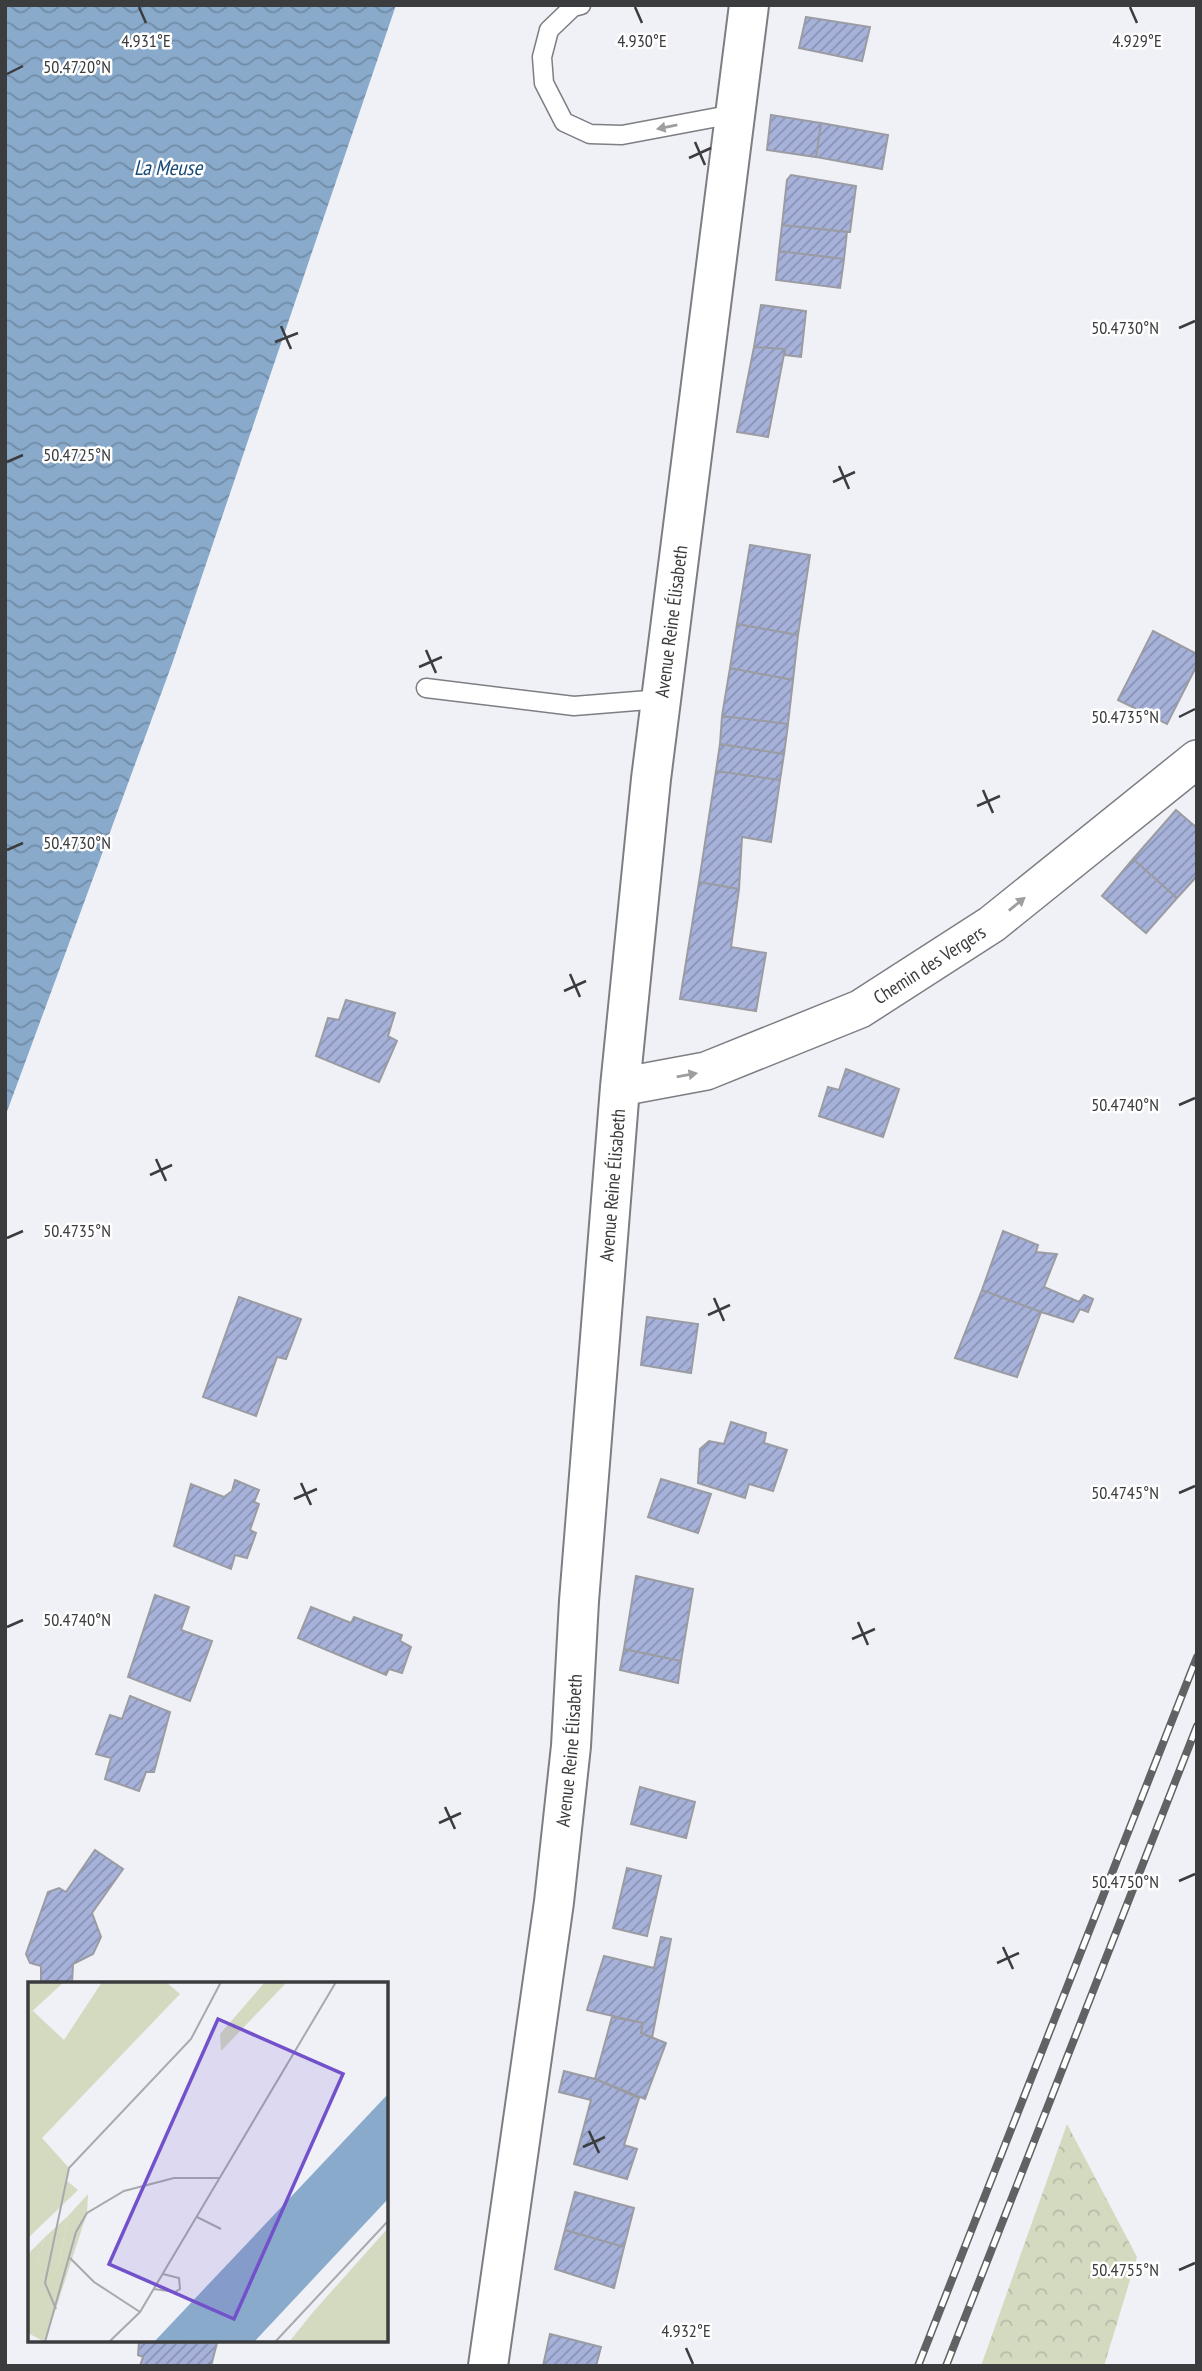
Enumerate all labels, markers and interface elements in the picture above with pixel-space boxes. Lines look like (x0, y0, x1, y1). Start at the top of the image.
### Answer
text: 4.931°E (121, 29, 171, 52)
text: 4.930°E (617, 29, 667, 52)
text: 4.929°E (1112, 29, 1162, 52)
text: 50.4720°N (43, 55, 111, 78)
one-way arrow (656, 122, 678, 133)
water label: La Meuse (134, 154, 203, 181)
text: 50.4730°N (1091, 316, 1159, 339)
text: 50.4725°N (43, 443, 111, 466)
street label: Avenue Reine Élisabeth (649, 544, 692, 699)
text: 50.4735°N (1091, 705, 1159, 728)
text: 50.4730°N (43, 831, 111, 854)
one-way arrow (1009, 897, 1026, 912)
street label: Chemin des Vergers (869, 919, 990, 1009)
one-way arrow (676, 1069, 698, 1080)
text: 50.4740°N (1091, 1093, 1159, 1116)
street label: Avenue Reine Élisabeth (594, 1108, 630, 1262)
text: 50.4735°N (43, 1219, 111, 1242)
text: 50.4745°N (1091, 1481, 1159, 1504)
text: 50.4740°N (43, 1608, 111, 1631)
street label: Avenue Reine Élisabeth (550, 1673, 587, 1828)
text: 50.4750°N (1091, 1870, 1159, 1893)
inset map (28, 1982, 388, 2343)
text: 50.4755°N (1091, 2258, 1159, 2281)
text: 4.932°E (661, 2319, 711, 2342)

